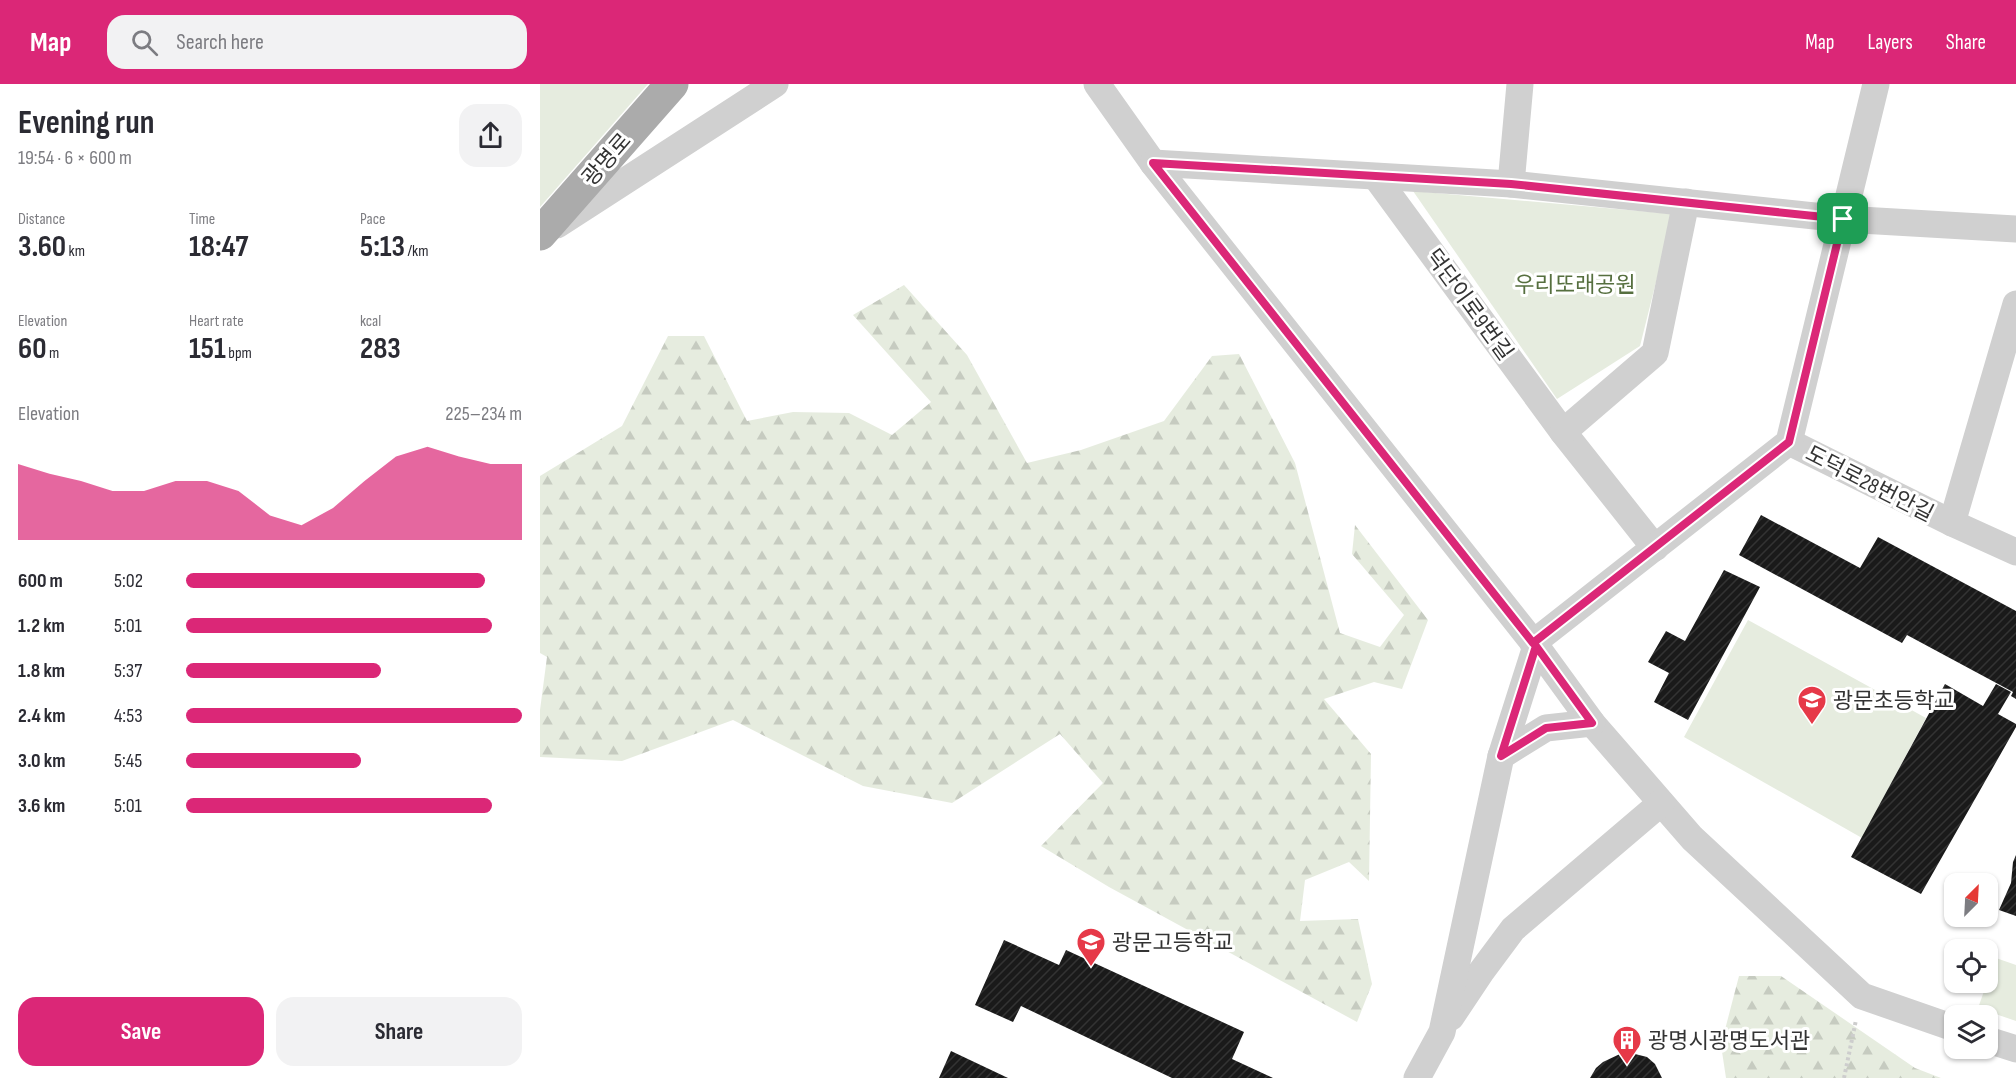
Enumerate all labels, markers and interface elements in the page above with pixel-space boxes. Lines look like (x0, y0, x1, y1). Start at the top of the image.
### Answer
search box (107, 15, 527, 69)
text: Map (30, 26, 71, 59)
icon: search (128, 26, 161, 59)
text: Search here (176, 29, 264, 56)
text: Map (1805, 30, 1834, 55)
text: Layers (1867, 30, 1913, 55)
text: Share (1946, 30, 1986, 55)
text: Evening run (18, 103, 154, 143)
button: share (459, 104, 522, 167)
street label: 광명로 (577, 128, 637, 192)
text: 19:54 · 6 × 600 m (18, 146, 132, 170)
pin (1817, 193, 1868, 244)
icon: arrive (1826, 202, 1859, 235)
text: Distance (18, 210, 65, 229)
text: Time (189, 210, 215, 229)
text: Pace (360, 210, 385, 229)
text: 3.60 (18, 229, 66, 265)
text: 18:47 (189, 229, 248, 265)
text: 5:13 (360, 229, 405, 265)
text: km (66, 242, 85, 261)
text: /km (405, 242, 428, 261)
street label: 덕단이로9번길 (1419, 244, 1518, 366)
park label: 우리또래공원 (1514, 272, 1636, 299)
text: Elevation (18, 312, 67, 331)
text: Heart rate (189, 312, 244, 331)
text: kcal (360, 312, 381, 331)
text: 60 (18, 331, 46, 367)
text: 151 (189, 331, 226, 367)
text: 283 (360, 331, 401, 367)
text: m (46, 344, 59, 363)
text: bpm (226, 344, 252, 363)
text: Elevation (18, 402, 80, 426)
text: 225–234 m (445, 402, 522, 426)
street label: 도덕로28번안길 (1801, 440, 1938, 528)
text: 600 m (18, 569, 63, 593)
text: 5:02 (114, 569, 143, 593)
text: 1.2 km (18, 614, 65, 638)
text: 5:01 (114, 614, 142, 638)
text: 1.8 km (18, 659, 65, 683)
text: 5:37 (114, 659, 142, 683)
school or university icon: 광문초등학교 (1796, 684, 1828, 726)
place label: 광문초등학교 (1833, 688, 1954, 715)
text: 2.4 km (18, 704, 66, 728)
text: 4:53 (114, 704, 143, 728)
text: 3.0 km (18, 749, 65, 773)
text: 5:45 (114, 749, 142, 773)
text: 3.6 km (18, 794, 65, 818)
text: 5:01 (114, 794, 142, 818)
north arrow (1944, 873, 1998, 927)
map controls (1944, 873, 1998, 1059)
school or university icon: 광문고등학교 (1075, 926, 1107, 968)
place label: 광문고등학교 (1112, 930, 1233, 957)
button: locate (1944, 939, 1998, 993)
button: Save (18, 997, 264, 1066)
button: Share (276, 997, 522, 1066)
button: layers (1944, 1005, 1998, 1059)
building icon: 광명시광명도서관 (1611, 1024, 1643, 1066)
place label: 광명시광명도서관 (1648, 1028, 1810, 1055)

